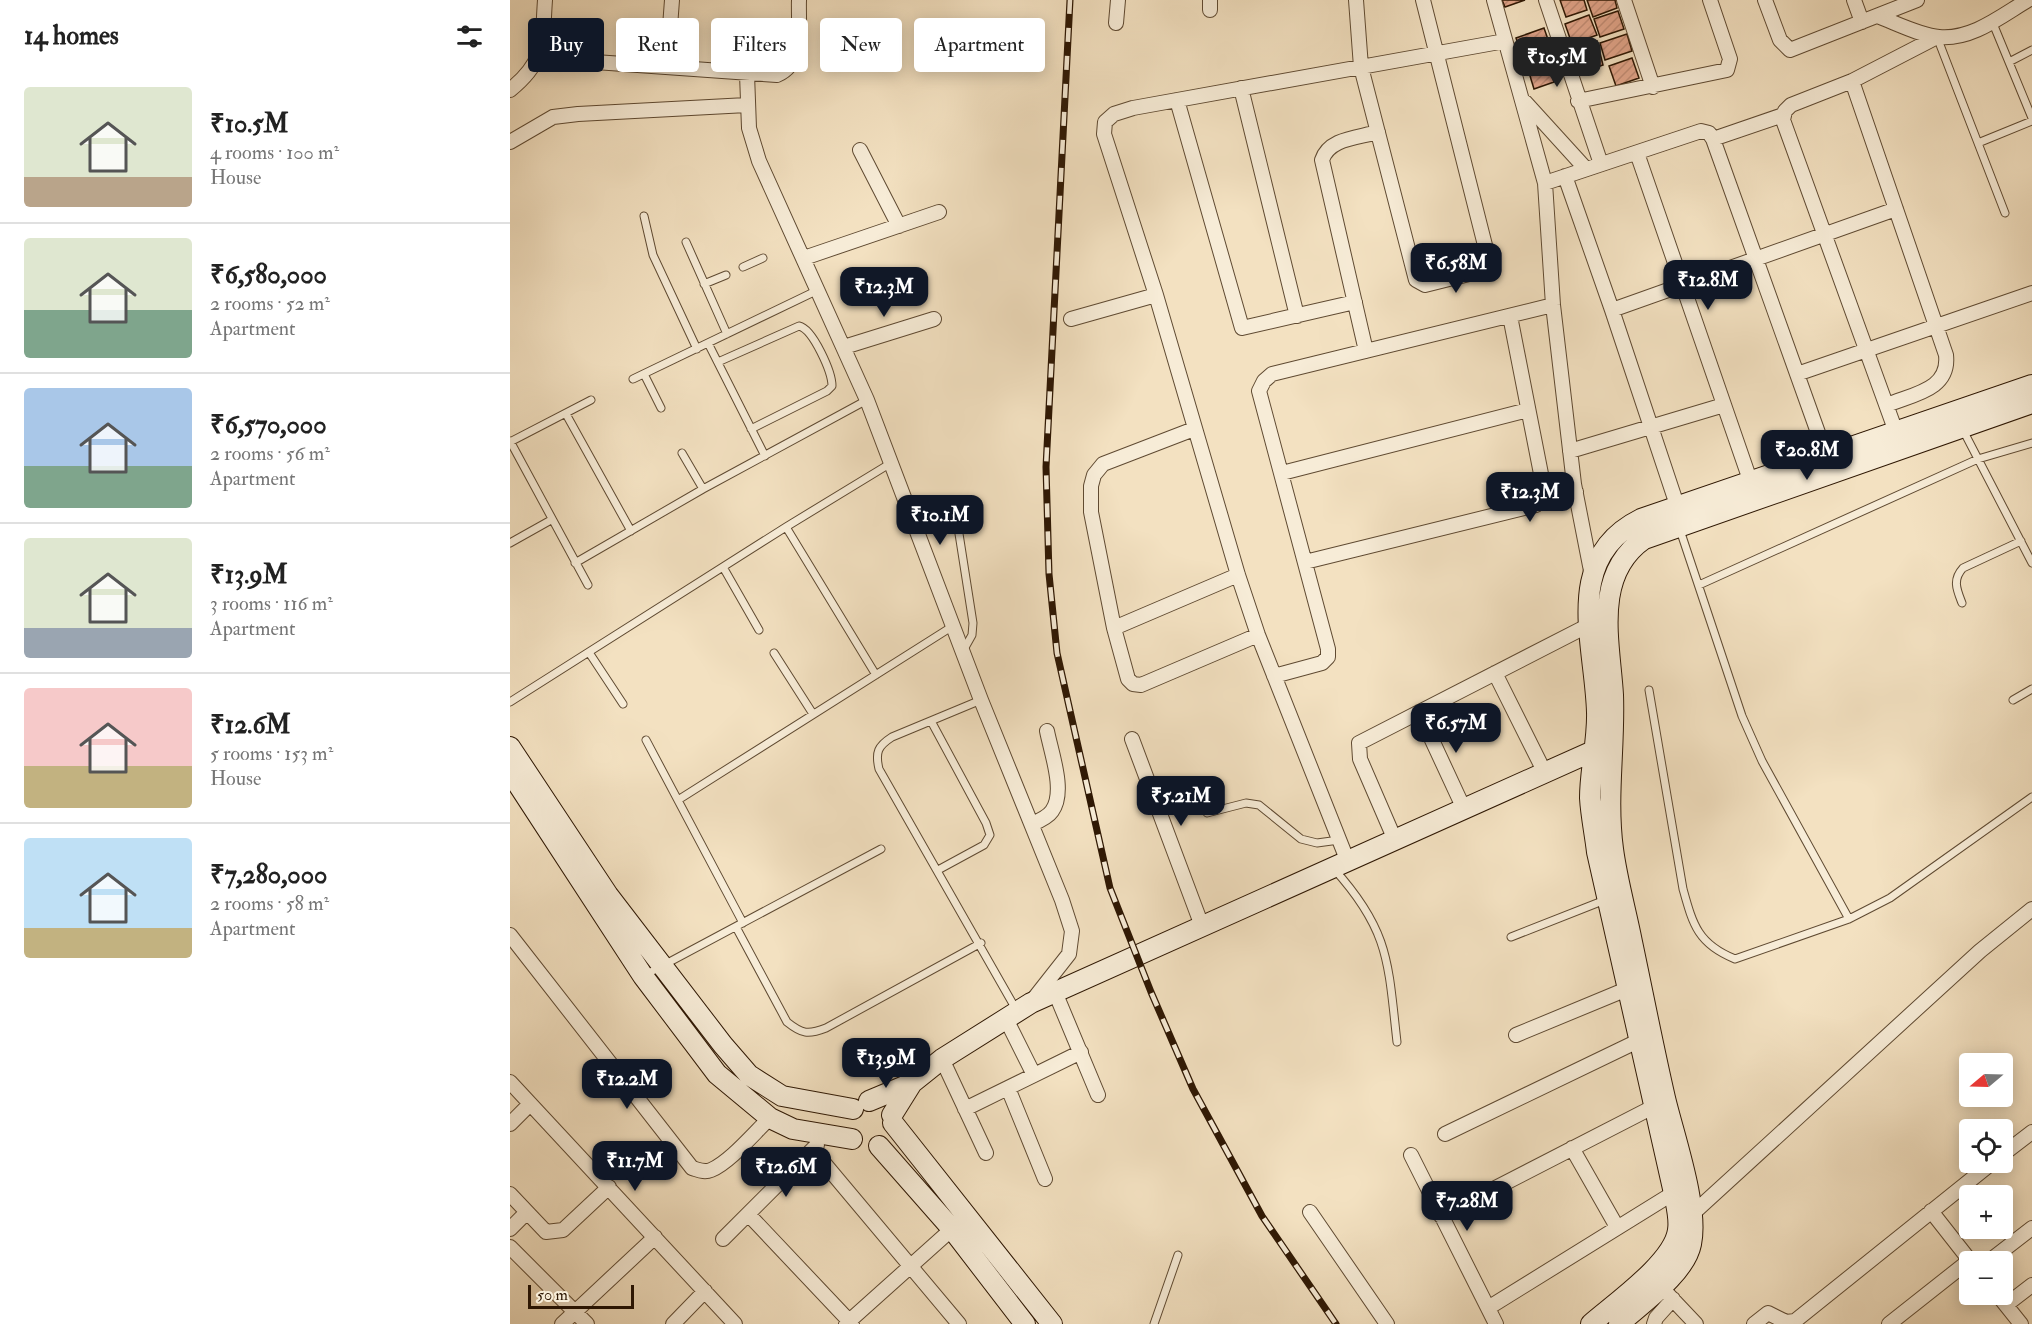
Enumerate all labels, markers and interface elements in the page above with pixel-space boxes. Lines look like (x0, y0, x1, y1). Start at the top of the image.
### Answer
chip: Buy (528, 18, 604, 72)
chip: Rent (616, 18, 699, 72)
chip: Filters (711, 18, 808, 72)
chip: New (820, 18, 902, 72)
chip: Apartment (914, 18, 1045, 72)
text: 14 homes (24, 20, 119, 52)
icon: filters (453, 20, 486, 53)
pin: ₹10.5M (1508, 37, 1606, 88)
text: ₹10.5M (1527, 44, 1587, 69)
text: ₹10.5M (210, 108, 289, 140)
icon: home (72, 111, 144, 183)
text: 4 rooms · 100 m² (210, 140, 339, 165)
text: House (210, 165, 261, 190)
pin: ₹6.58M (1407, 243, 1505, 294)
text: ₹6.58M (1425, 250, 1487, 275)
text: ₹6,580,000 (210, 259, 327, 291)
pin: ₹12.8M (1659, 260, 1757, 311)
icon: home (72, 262, 144, 334)
pin: ₹12.3M (835, 267, 933, 318)
text: ₹12.8M (1677, 267, 1739, 292)
text: ₹12.3M (854, 274, 914, 299)
text: 2 rooms · 52 m² (210, 291, 330, 316)
text: Apartment (210, 316, 295, 341)
text: ₹6,570,000 (210, 409, 327, 441)
icon: home (72, 412, 144, 484)
pin: ₹20.8M (1758, 430, 1856, 481)
text: ₹20.8M (1775, 437, 1839, 462)
text: 2 rooms · 56 m² (210, 441, 330, 466)
text: Apartment (210, 466, 295, 491)
pin: ₹12.3M (1481, 472, 1579, 523)
text: ₹12.3M (1500, 479, 1560, 504)
pin: ₹10.1M (891, 495, 989, 546)
text: ₹10.1M (910, 502, 970, 527)
text: ₹13.9M (210, 559, 288, 591)
icon: home (72, 562, 144, 634)
text: 3 rooms · 116 m² (210, 591, 333, 616)
text: Apartment (210, 616, 295, 641)
pin: ₹6.57M (1407, 703, 1505, 754)
text: ₹12.6M (210, 709, 291, 741)
text: ₹6.57M (1425, 710, 1487, 735)
icon: home (72, 712, 144, 784)
text: 5 rooms · 153 m² (210, 741, 333, 766)
text: House (210, 766, 261, 791)
pin: ₹5.21M (1132, 776, 1230, 827)
text: ₹5.21M (1151, 783, 1211, 808)
text: ₹7,280,000 (210, 859, 327, 891)
icon: home (72, 862, 144, 934)
text: 2 rooms · 58 m² (210, 891, 329, 916)
text: Apartment (210, 916, 295, 941)
pin: ₹13.9M (837, 1038, 935, 1089)
text: ₹13.9M (856, 1045, 916, 1070)
north arrow (1959, 1053, 2013, 1107)
map controls (1959, 1053, 2013, 1305)
pin: ₹12.2M (578, 1059, 676, 1110)
text: ₹12.2M (596, 1066, 658, 1091)
button: locate (1959, 1119, 2013, 1173)
pin: ₹11.7M (586, 1141, 684, 1192)
pin: ₹12.6M (737, 1147, 835, 1198)
text: ₹11.7M (606, 1148, 664, 1173)
text: ₹12.6M (755, 1154, 817, 1179)
pin: ₹7.28M (1418, 1181, 1516, 1232)
button: + (1959, 1185, 2013, 1239)
text: ₹7.28M (1436, 1188, 1498, 1213)
button: − (1959, 1251, 2013, 1305)
scale bar (528, 1282, 634, 1310)
text: 50 m (537, 1285, 568, 1305)

